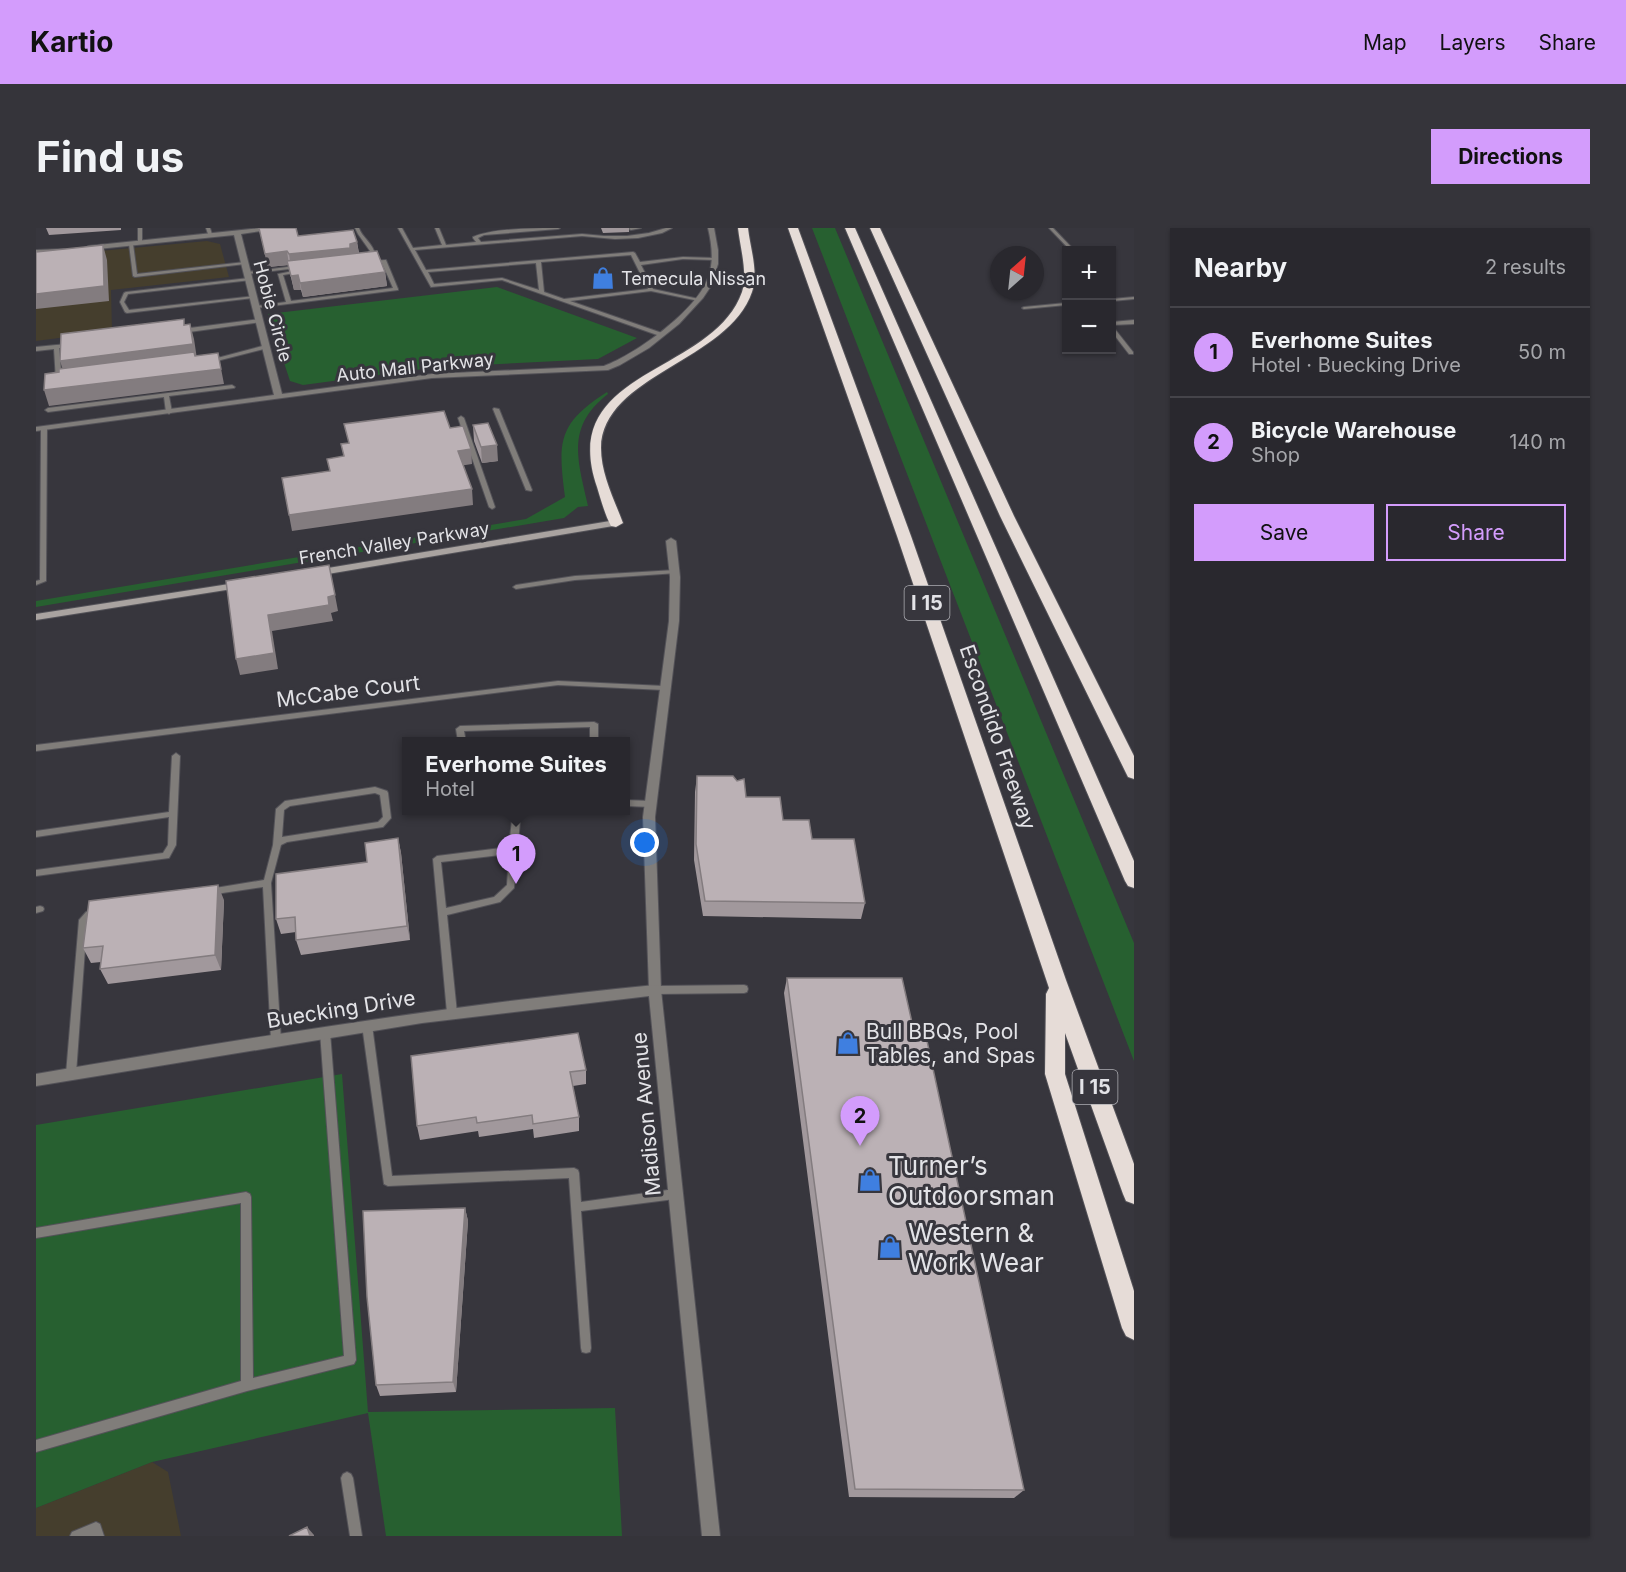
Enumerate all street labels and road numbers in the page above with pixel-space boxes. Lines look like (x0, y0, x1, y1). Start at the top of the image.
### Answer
street label: Hobie Circle (249, 258, 297, 364)
street label: Auto Mall Parkway (335, 348, 495, 386)
street label: French Valley Parkway (297, 518, 491, 568)
road number: I 15 (904, 586, 950, 620)
street label: Escondido Freeway (955, 641, 1041, 833)
street label: McCabe Court (275, 670, 421, 712)
street label: Buecking Drive (265, 985, 417, 1033)
street label: Madison Avenue (626, 1031, 666, 1197)
road number: I 15 (1072, 1070, 1118, 1104)

